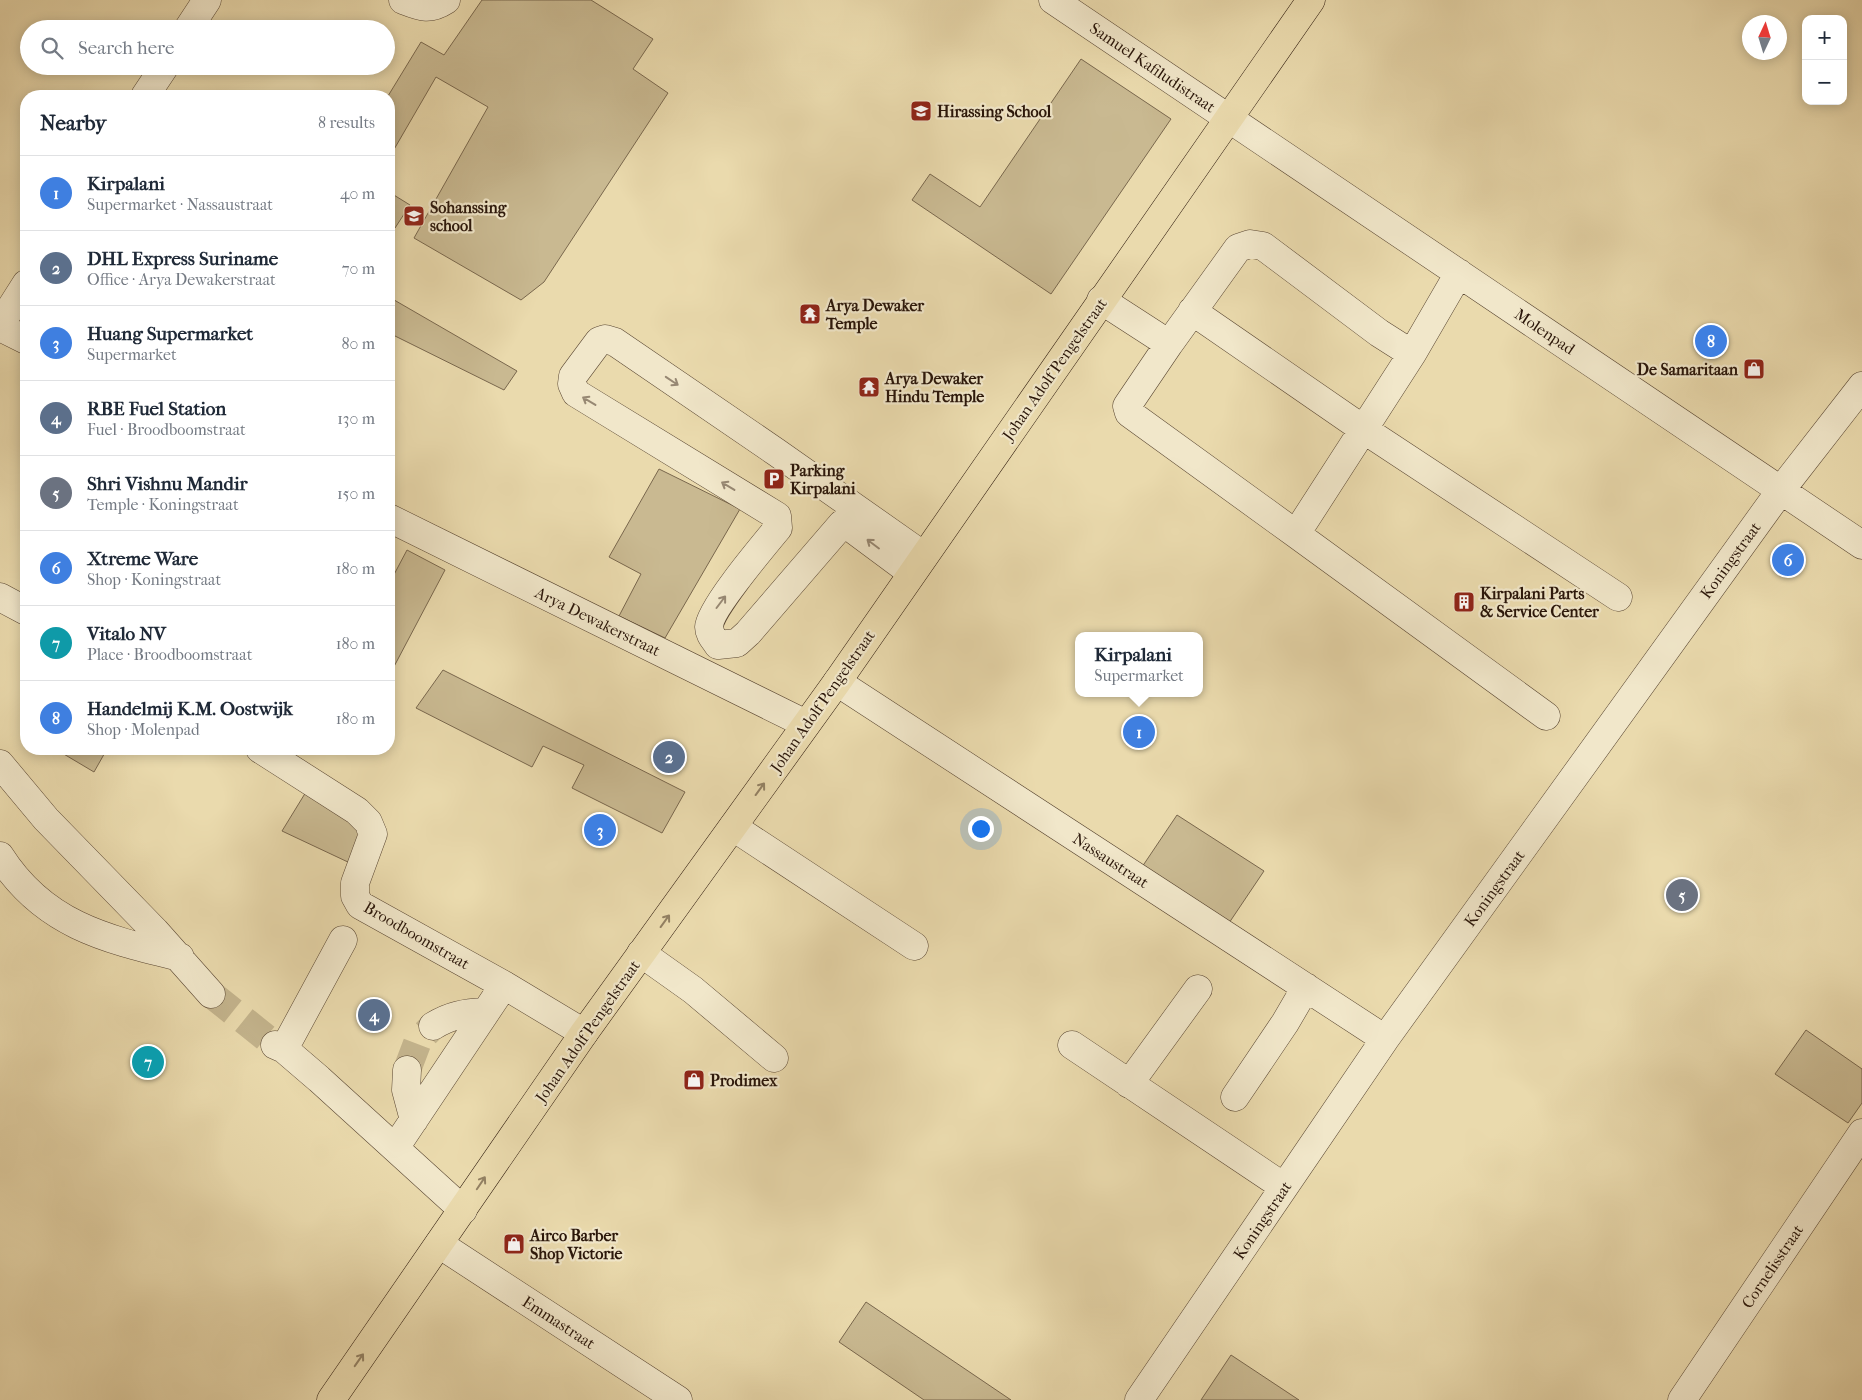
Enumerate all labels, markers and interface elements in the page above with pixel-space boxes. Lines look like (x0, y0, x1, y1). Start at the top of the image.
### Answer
north arrow (1742, 15, 1787, 60)
map controls (1802, 15, 1847, 105)
button: + (1802, 15, 1847, 60)
street label: Samuel Kafiludistraat (1086, 18, 1219, 117)
search box (20, 20, 395, 75)
icon: search (38, 34, 66, 62)
text: Search here (78, 37, 174, 59)
button: − (1802, 60, 1847, 105)
school or university icon: Hirassing School (909, 99, 933, 123)
place label: Hirassing School (937, 102, 1052, 122)
text: Nearby (40, 111, 106, 135)
text: 8 results (318, 113, 375, 132)
text: Kirpalani (87, 173, 165, 195)
text: 1 (53, 184, 59, 203)
text: 40 m (340, 184, 375, 203)
text: Supermarket · Nassaustraat (87, 195, 273, 214)
place label: Sohanssing school (430, 198, 507, 235)
school or university icon: Sohanssing school (402, 204, 426, 228)
text: DHL Express Suriname (87, 248, 278, 270)
text: 2 (52, 259, 60, 278)
text: 70 m (342, 259, 375, 278)
text: Office · Arya Dewakerstraat (87, 270, 276, 289)
street label: Johan Adolf Pengelstraat (997, 294, 1111, 446)
place label: Arya Dewaker Temple (825, 296, 925, 334)
temple icon: Arya Dewaker Temple (798, 302, 822, 326)
street label: Molenpad (1511, 304, 1579, 359)
pin: 8 (1695, 322, 1727, 360)
text: Huang Supermarket (87, 323, 253, 345)
text: 3 (53, 334, 59, 353)
text: 80 m (341, 334, 375, 353)
text: Supermarket (87, 345, 177, 364)
shop icon: De Samaritaan (1742, 357, 1766, 381)
place label: De Samaritaan (1637, 360, 1739, 379)
place label: Arya Dewaker Hindu Temple (884, 369, 984, 407)
temple icon: Arya Dewaker Hindu Temple (857, 375, 881, 399)
one-way arrow (664, 376, 678, 386)
one-way arrow (582, 396, 596, 406)
text: RBE Fuel Station (87, 398, 226, 420)
text: 4 (51, 409, 61, 428)
text: 130 m (337, 409, 375, 428)
text: Fuel · Broodboomstraat (87, 420, 246, 439)
place label: Parking Kirpalani (790, 461, 856, 499)
parking icon: Parking Kirpalani (762, 467, 786, 491)
text: Shri Vishnu Mandir (87, 473, 248, 495)
one-way arrow (721, 480, 735, 490)
text: 5 (53, 484, 59, 503)
text: 150 m (337, 484, 375, 503)
text: Temple · Koningstraat (87, 495, 239, 514)
street label: Koningstraat (1696, 518, 1765, 602)
one-way arrow (866, 539, 880, 549)
pin: 6 (1772, 541, 1804, 579)
text: Xtreme Ware (87, 548, 198, 570)
text: 6 (52, 559, 60, 578)
text: 180 m (336, 559, 375, 578)
text: Shop · Koningstraat (87, 570, 221, 589)
street label: Arya Dewakerstraat (531, 582, 664, 660)
place label: Kirpalani Parts & Service Center (1480, 584, 1600, 621)
building icon: Kirpalani Parts & Service Center (1452, 590, 1476, 614)
one-way arrow (716, 596, 727, 609)
text: Vitalo NV (87, 623, 166, 645)
street label: Johan Adolf Pengelstraat (765, 626, 879, 778)
popup (1075, 632, 1203, 697)
text: 7 (52, 634, 60, 653)
text: 180 m (336, 634, 375, 653)
text: Kirpalani (1094, 644, 1172, 666)
text: Place · Broodboomstraat (87, 645, 252, 664)
text: Supermarket (1094, 666, 1184, 685)
text: Handelmij K.M. Oostwijk (87, 698, 293, 720)
text: 8 (52, 709, 60, 728)
text: 180 m (336, 709, 375, 728)
pin: 1 (1123, 713, 1155, 751)
text: Shop · Molenpad (87, 720, 200, 739)
pin: 2 (653, 738, 685, 776)
one-way arrow (755, 782, 765, 796)
pin: 3 (584, 811, 616, 849)
your location (968, 816, 994, 842)
street label: Nassaustraat (1069, 829, 1152, 892)
street label: Koningstraat (1460, 846, 1529, 930)
pin: 5 (1666, 876, 1698, 914)
street label: Broodboomstraat (361, 897, 473, 974)
one-way arrow (660, 914, 670, 928)
street label: Johan Adolf Pengelstraat (530, 956, 644, 1108)
pin: 4 (358, 996, 390, 1034)
pin: 7 (132, 1043, 164, 1081)
shop icon: Prodimex (682, 1068, 706, 1092)
place label: Prodimex (710, 1071, 778, 1090)
one-way arrow (476, 1176, 486, 1190)
street label: Koningstraat (1229, 1177, 1296, 1263)
street label: Cornelisstraat (1738, 1221, 1807, 1312)
place label: Airco Barber Shop Victorie (529, 1226, 623, 1264)
shop icon: Airco Barber Shop Victorie (502, 1232, 526, 1256)
street label: Emmastraat (519, 1292, 599, 1353)
one-way arrow (354, 1353, 364, 1367)

